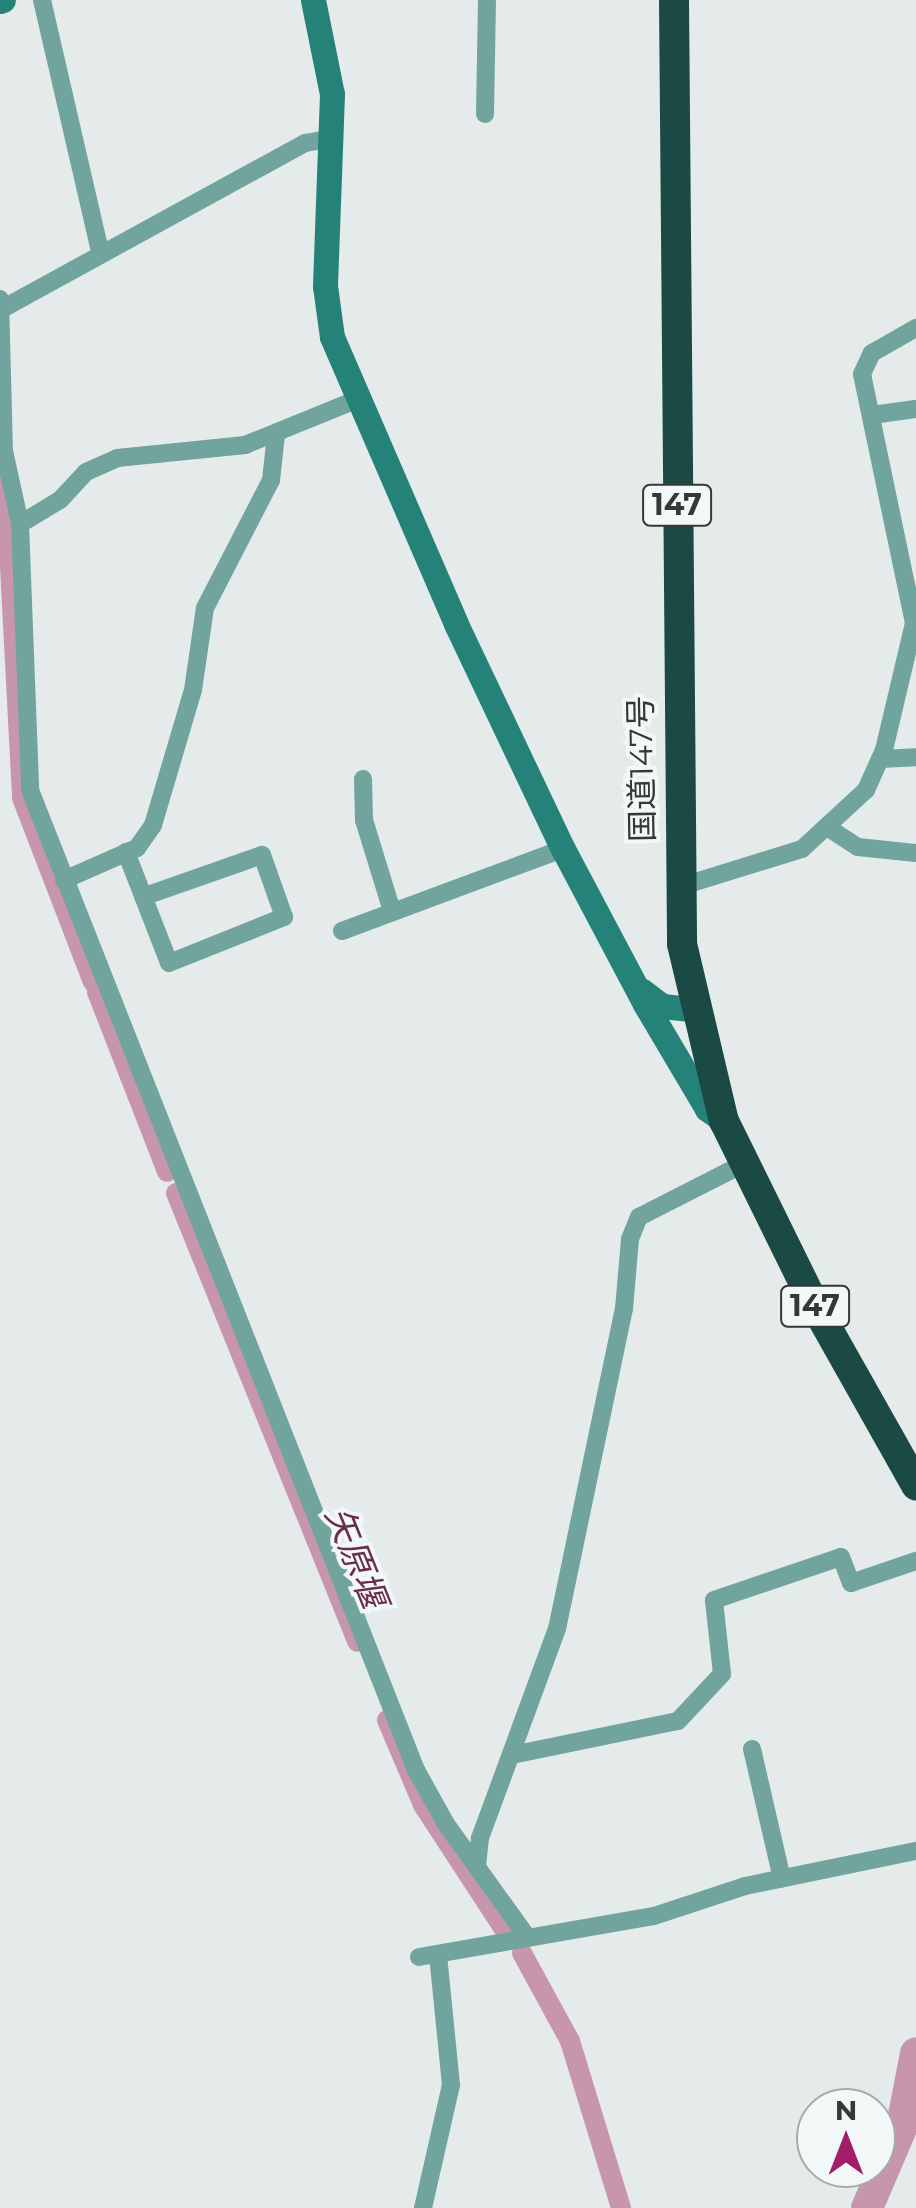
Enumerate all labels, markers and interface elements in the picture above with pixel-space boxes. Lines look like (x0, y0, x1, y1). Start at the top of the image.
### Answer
road number: 147 (642, 480, 712, 530)
street label: 国道147号 (622, 696, 662, 842)
road number: 147 (780, 1281, 850, 1331)
water label: 矢原堰 (317, 1500, 395, 1614)
north arrow (796, 2088, 896, 2188)
text: N (835, 2093, 857, 2127)

